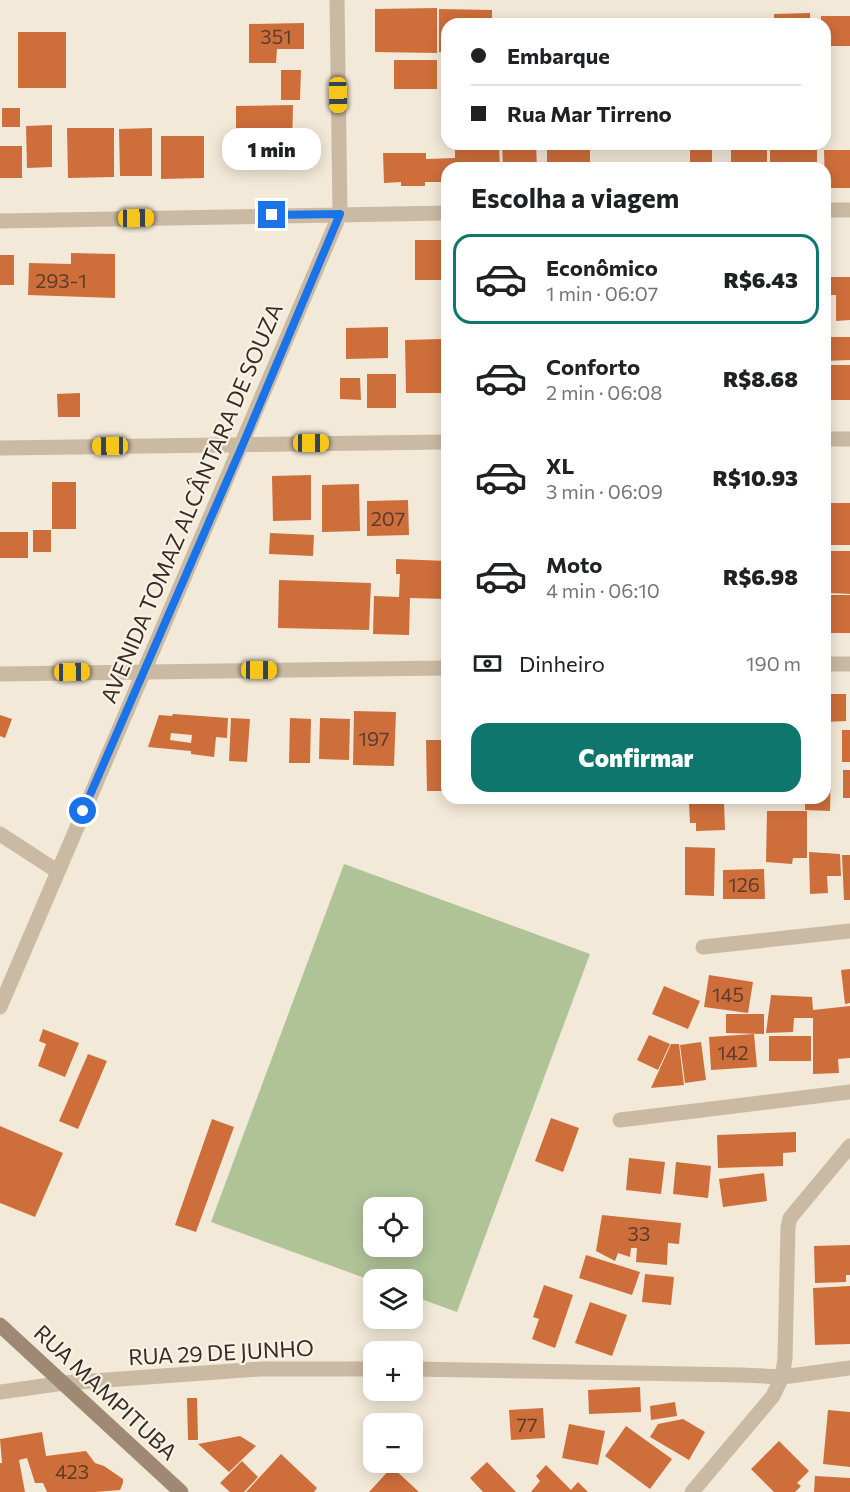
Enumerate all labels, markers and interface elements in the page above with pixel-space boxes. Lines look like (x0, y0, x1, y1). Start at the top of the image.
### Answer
house number: 351 (260, 24, 292, 48)
text: Embarque (507, 42, 610, 69)
car (329, 77, 347, 113)
text: Rua Mar Tirreno (507, 100, 672, 127)
callout: 1 min (222, 128, 322, 170)
text: 1 min (247, 137, 296, 161)
text: Escolha a viagem (471, 181, 679, 214)
route end (258, 201, 285, 228)
car (118, 209, 154, 227)
icon: car (474, 252, 528, 306)
text: Econômico (546, 254, 658, 281)
text: R$6.43 (724, 266, 798, 293)
house number: 293-1 (35, 268, 87, 292)
text: 1 min · 06:07 (546, 281, 658, 305)
street label: AVENIDA TOMAZ ALCÂNTARA DE SOUZA (94, 299, 288, 707)
icon: car (474, 351, 528, 405)
text: Conforto (546, 353, 640, 380)
text: R$8.68 (723, 365, 798, 392)
text: 2 min · 06:08 (546, 380, 662, 404)
car (293, 434, 329, 452)
car (92, 437, 128, 455)
icon: car (474, 450, 528, 504)
text: XL (546, 452, 574, 479)
text: R$10.93 (713, 464, 798, 491)
text: 3 min · 06:09 (546, 479, 663, 503)
house number: 207 (371, 506, 405, 530)
icon: car (474, 549, 528, 603)
text: Moto (546, 551, 602, 578)
text: R$6.98 (723, 563, 798, 590)
text: 4 min · 06:10 (546, 578, 660, 602)
icon: cash (471, 647, 504, 680)
text: Dinheiro (519, 650, 605, 677)
text: 190 m (746, 651, 801, 675)
car (241, 661, 277, 679)
car (54, 663, 90, 681)
button: Confirmar (471, 723, 801, 792)
house number: 197 (358, 726, 390, 750)
route start (69, 797, 96, 824)
house number: 126 (728, 872, 760, 896)
house number: 145 (712, 982, 744, 1006)
house number: 142 (717, 1040, 749, 1064)
map controls (363, 1197, 423, 1473)
button: locate (363, 1197, 423, 1257)
house number: 33 (628, 1221, 650, 1245)
button: layers (363, 1269, 423, 1329)
street label: RUA MAMPITUBA (29, 1319, 183, 1465)
street label: RUA 29 DE JUNHO (128, 1334, 314, 1370)
button: + (363, 1341, 423, 1401)
house number: 77 (516, 1412, 538, 1436)
button: − (363, 1413, 423, 1473)
house number: 423 (55, 1459, 89, 1483)

